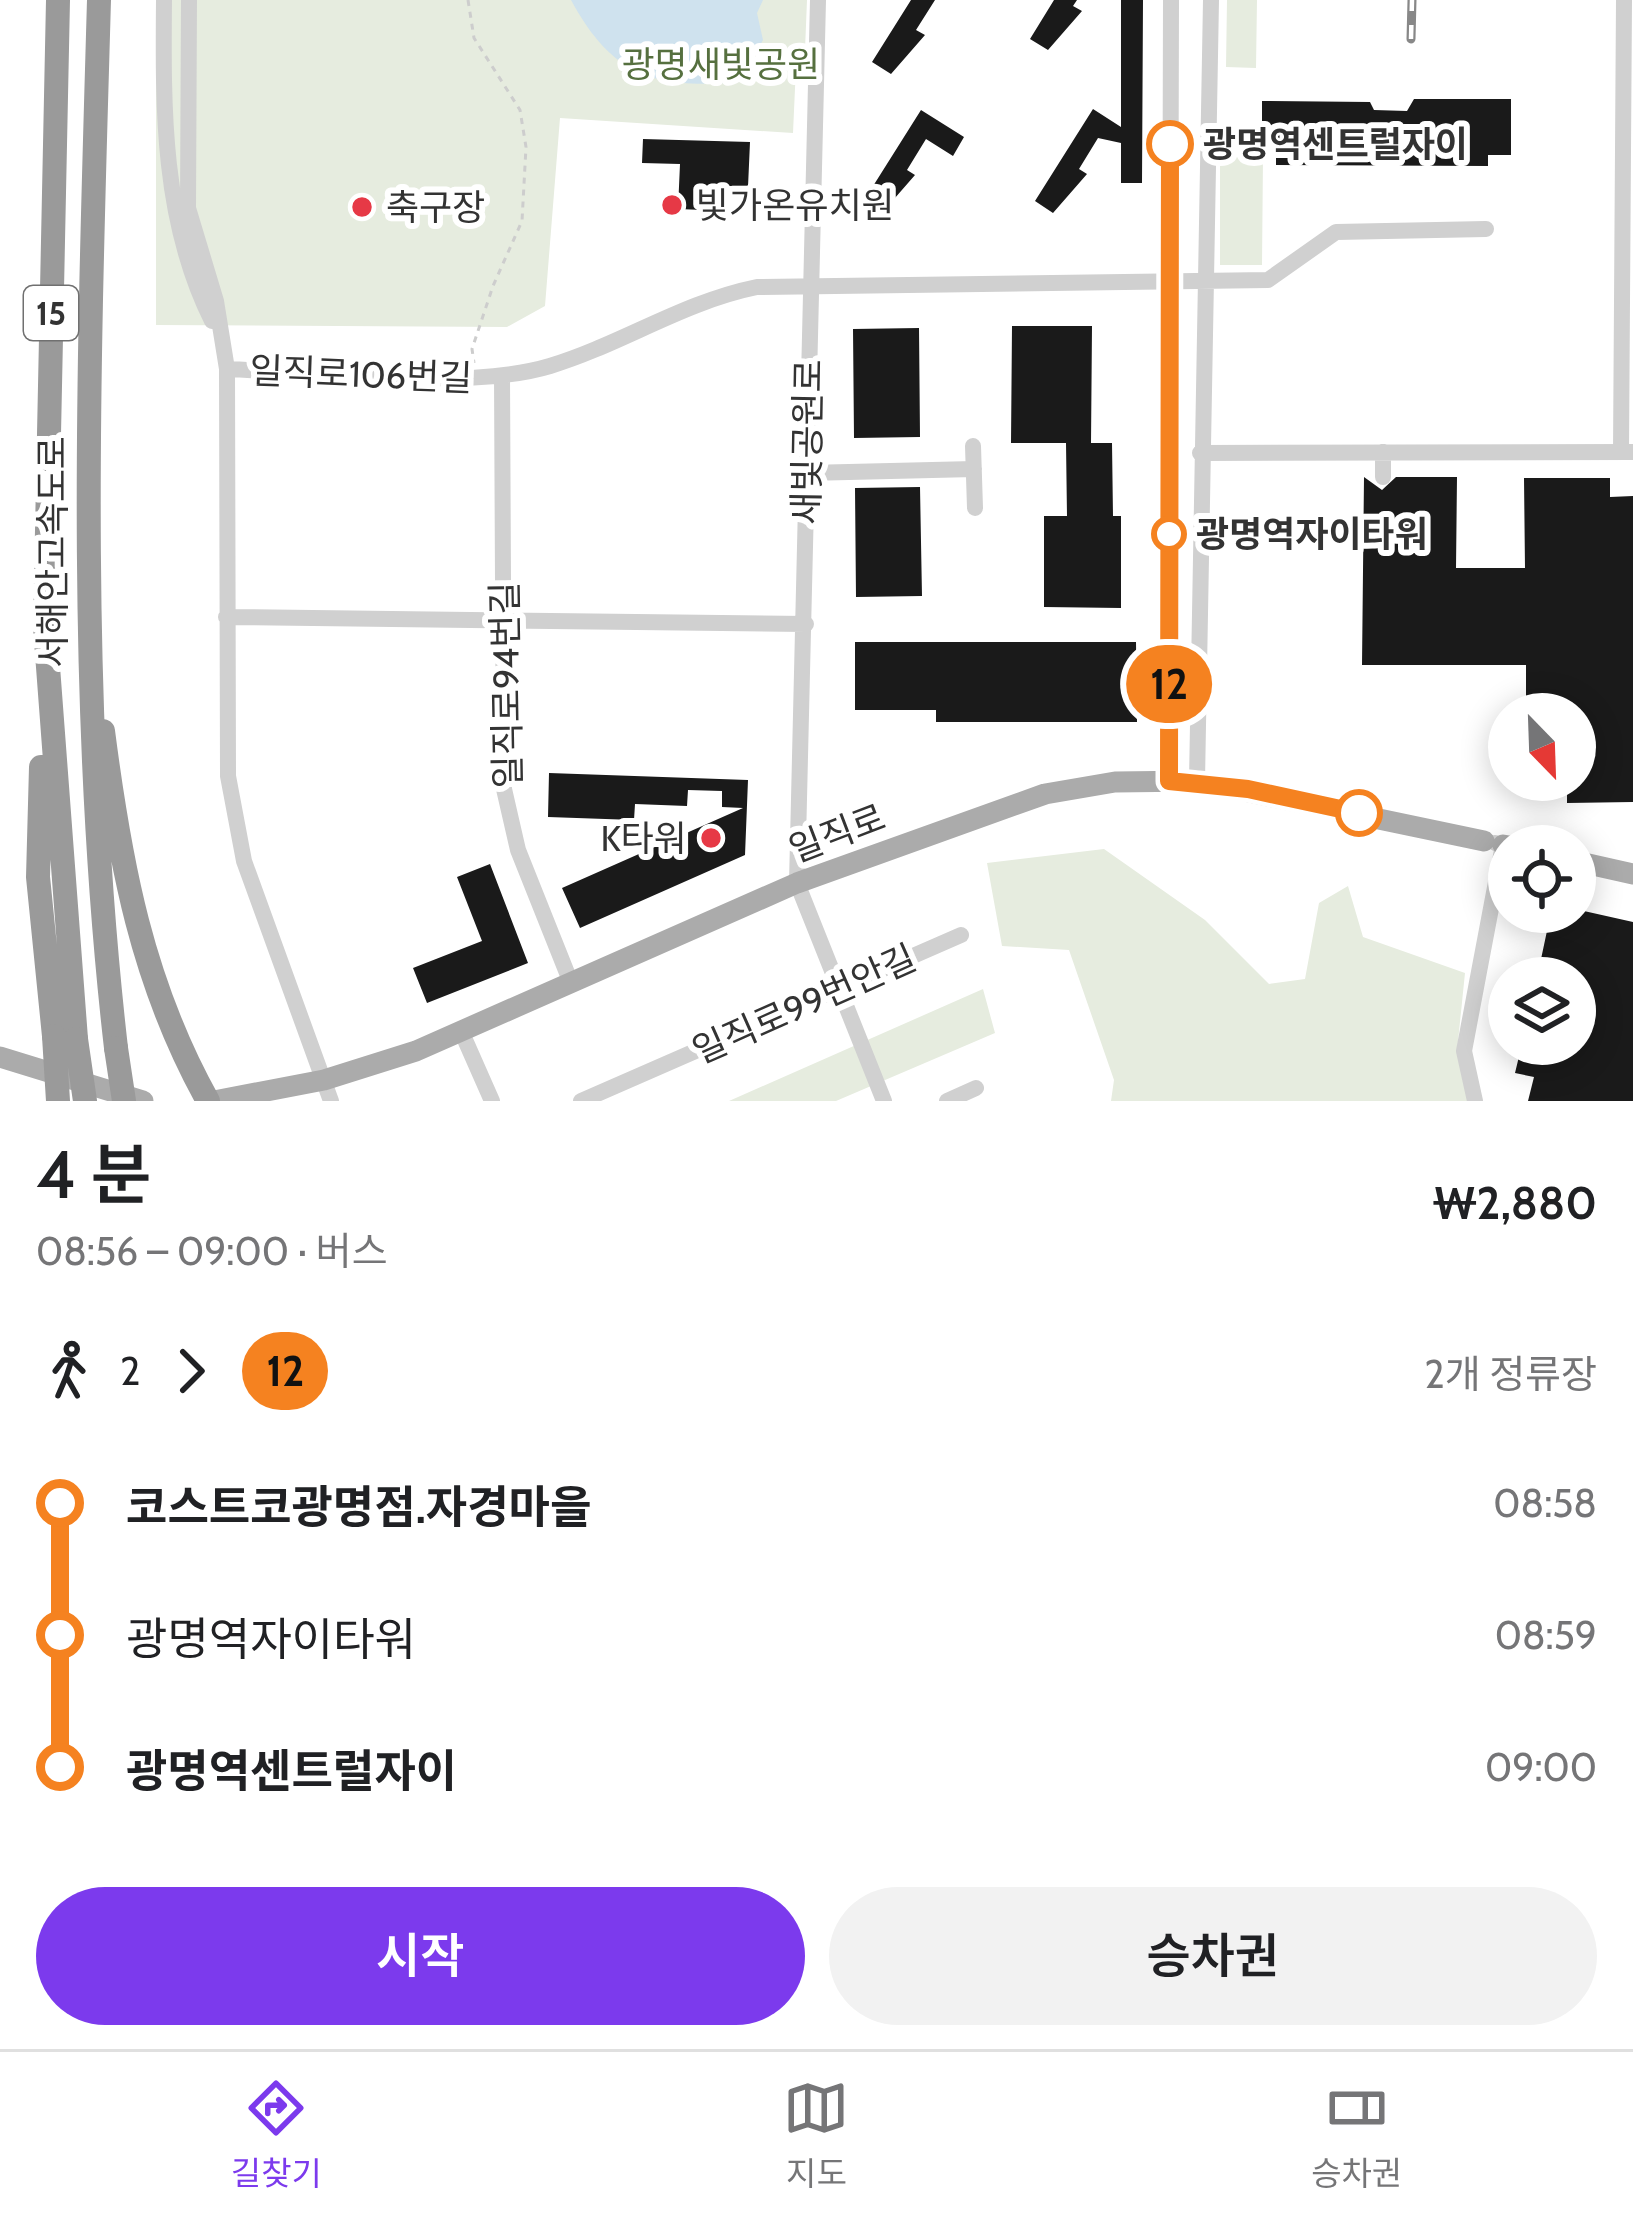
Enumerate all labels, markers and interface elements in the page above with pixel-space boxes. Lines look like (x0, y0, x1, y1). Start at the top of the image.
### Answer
park label: 광명새빛공원 (622, 42, 820, 86)
marker: 광명역센트럴자이 (1148, 122, 1192, 166)
place label: 광명역센트럴자이 (1203, 122, 1468, 166)
place label: 빛가온유치원 (696, 183, 895, 227)
place label: 축구장 (386, 185, 485, 229)
marker: 빛가온유치원 (659, 192, 685, 218)
marker: 축구장 (349, 194, 375, 220)
road number: 15 (24, 286, 78, 340)
street label: 일직로106번길 (249, 348, 473, 400)
street label: 새빛공원로 (784, 359, 830, 525)
street label: 서해안고속도로 (30, 436, 74, 668)
place label: 광명역자이타워 (1196, 512, 1428, 556)
marker: 광명역자이타워 (1153, 518, 1185, 550)
street label: 일직로94번길 (482, 581, 530, 789)
line badge: 12 (1115, 645, 1223, 723)
text: 12 (1150, 658, 1188, 710)
north arrow (1488, 693, 1596, 801)
map controls (1488, 693, 1596, 1065)
unlabelled marker (1337, 791, 1381, 835)
street label: 일직로 (783, 795, 891, 871)
place label: K타워 (600, 816, 687, 860)
marker: K타워 (698, 825, 724, 851)
button: locate (1488, 825, 1596, 933)
street label: 일직로99번안길 (686, 935, 922, 1073)
button: layers (1488, 957, 1596, 1065)
text: 4 분 (36, 1134, 152, 1215)
text: ₩2,880 (1433, 1176, 1597, 1230)
text: 08:56 – 09:00 · 버스 (36, 1227, 388, 1275)
icon: walk (36, 1338, 102, 1404)
icon: forward (158, 1338, 224, 1404)
text: 12 (266, 1345, 304, 1397)
text: 2 (120, 1347, 140, 1395)
text: 2개 정류장 (1424, 1350, 1597, 1398)
text: 08:58 (1493, 1479, 1597, 1527)
text: 코스트코광명점.자경마을 (126, 1480, 591, 1534)
text: 08:59 (1495, 1611, 1597, 1659)
text: 광명역자이타워 (126, 1612, 416, 1666)
text: 09:00 (1485, 1743, 1597, 1791)
text: 광명역센트럴자이 (126, 1744, 457, 1798)
button: 시작 (36, 1887, 805, 2025)
button: 승차권 (829, 1887, 1597, 2025)
tab: 길찾기 (231, 2075, 322, 2195)
tab: 지도 (783, 2075, 849, 2195)
tab: 승차권 (1311, 2075, 1402, 2195)

